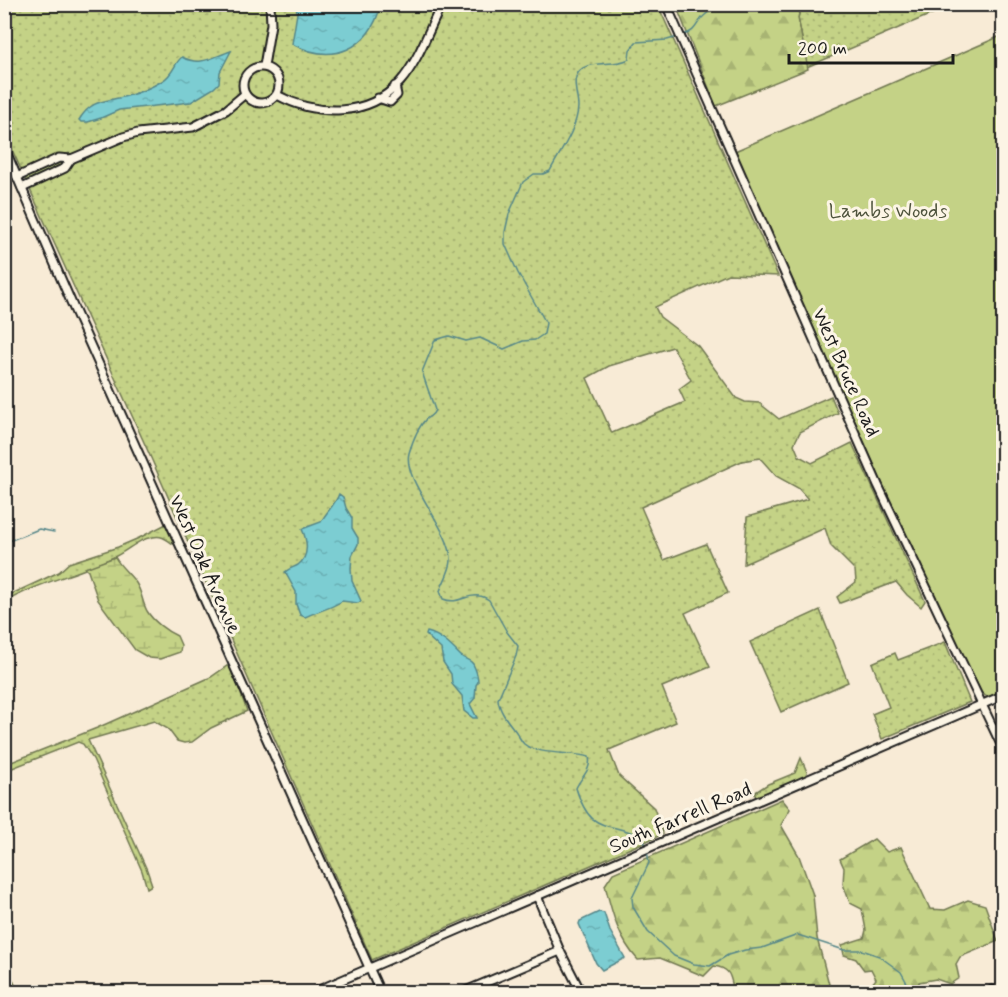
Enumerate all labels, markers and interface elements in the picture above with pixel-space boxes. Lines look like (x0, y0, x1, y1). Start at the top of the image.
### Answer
scale bar (789, 27, 952, 65)
text: 200 m (798, 37, 847, 61)
park label: Lambs Woods (829, 198, 948, 225)
street label: West Bruce Road (805, 304, 886, 441)
street label: West Oak Avenue (162, 491, 247, 639)
street label: South Farrell Road (605, 776, 756, 861)

